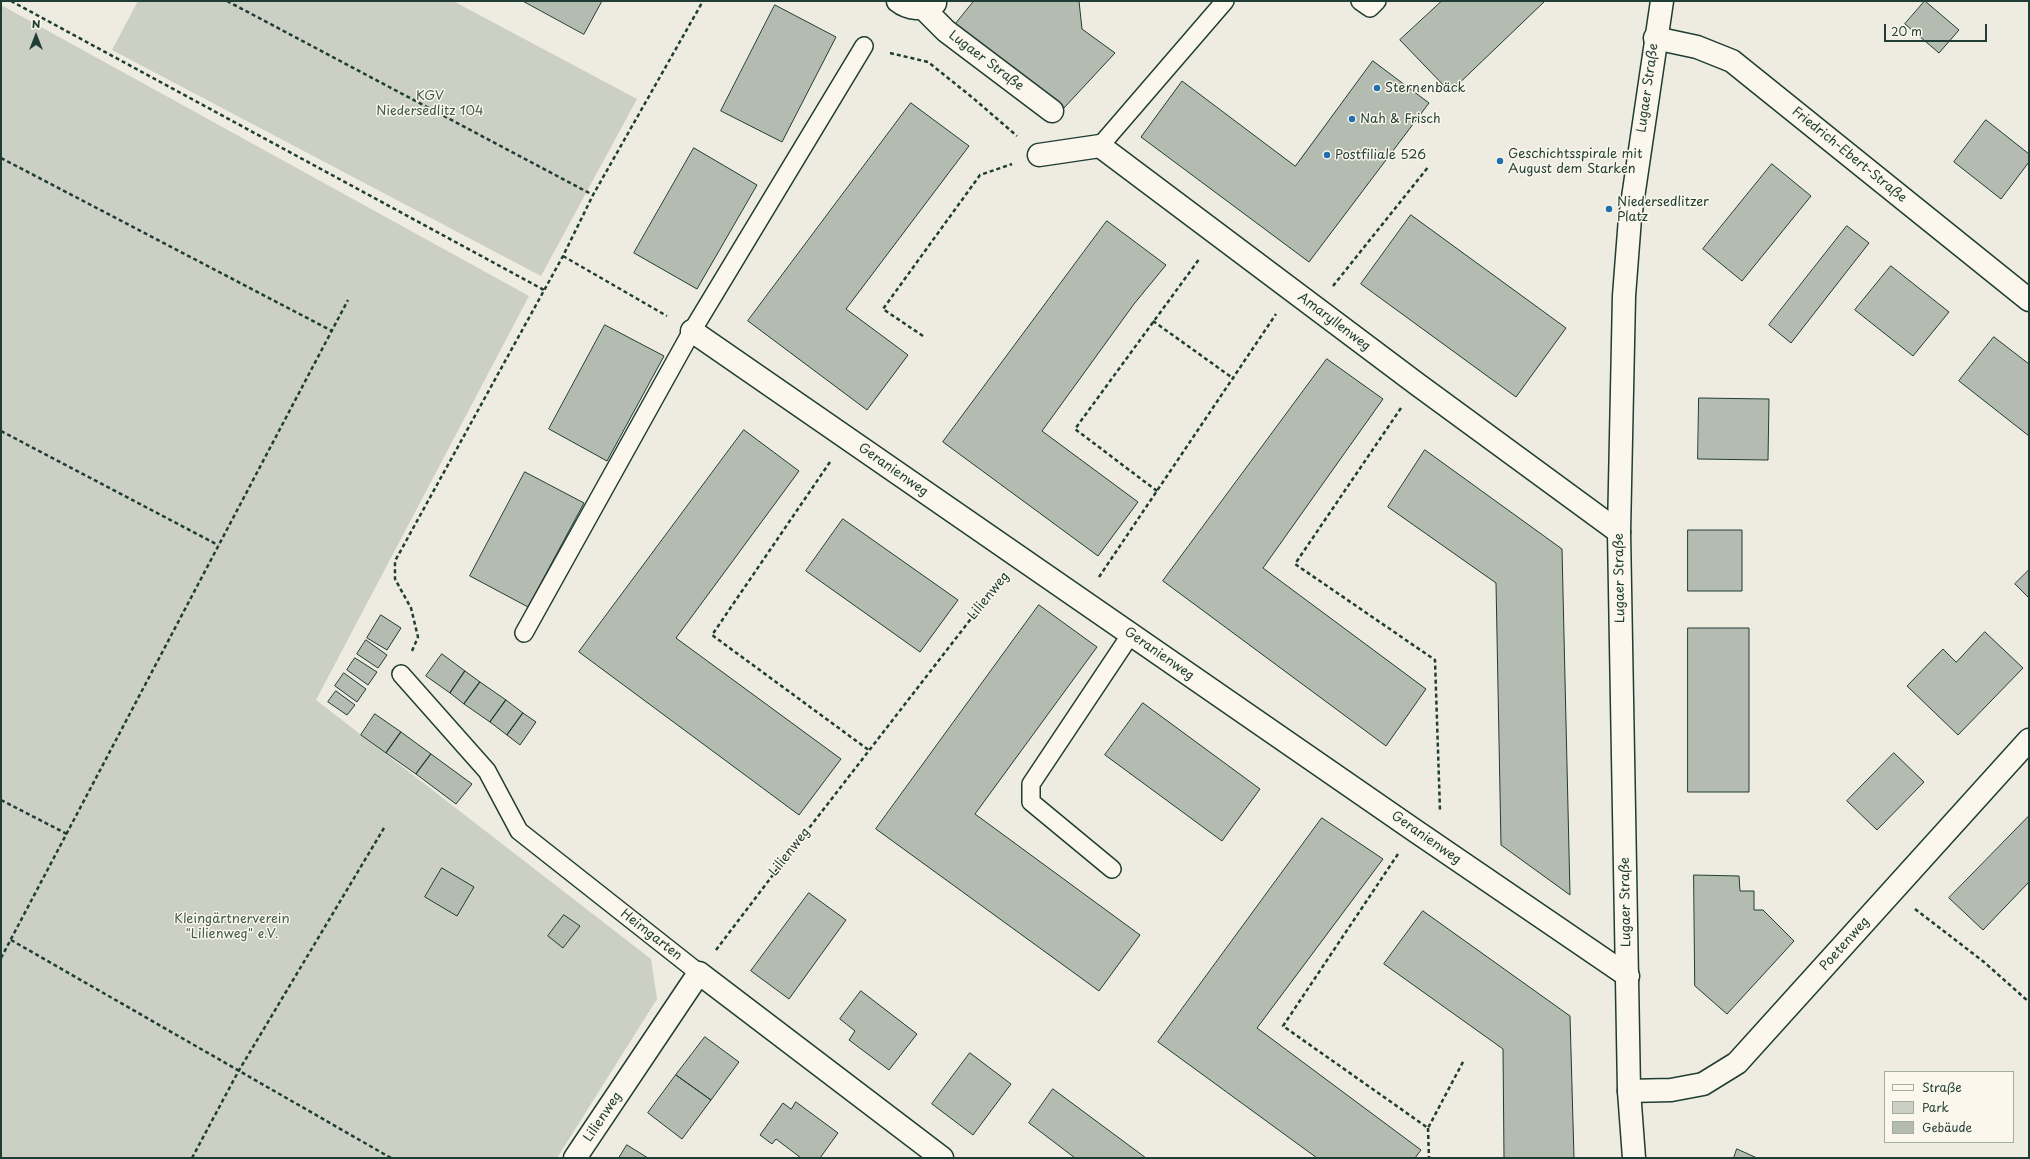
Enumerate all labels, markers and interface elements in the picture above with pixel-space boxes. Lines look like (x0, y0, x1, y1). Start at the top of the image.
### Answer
text: N (32, 15, 40, 32)
north arrow (16, 16, 56, 56)
scale bar (1886, 16, 1989, 42)
text: 20 m (1891, 22, 1922, 40)
street label: Lugaer Straße (945, 28, 1027, 94)
street label: Lugaer Straße (1634, 42, 1662, 134)
place label: Sternenbäck (1385, 80, 1465, 96)
marker: Sternenbäck (1372, 83, 1382, 93)
park label: KGV Niedersedlitz 104 (376, 88, 484, 119)
street label: Friedrich-Ebert-Straße (1789, 104, 1909, 206)
place label: Nah & Frisch (1360, 111, 1441, 127)
marker: Nah & Frisch (1347, 114, 1357, 124)
place label: Geschichtsspirale mit August dem Starken (1508, 146, 1642, 177)
place label: Postfiliale 526 (1335, 147, 1426, 163)
marker: Postfiliale 526 (1322, 150, 1332, 160)
marker: Geschichtsspirale mit August dem Starken (1495, 156, 1505, 166)
place label: Niedersedlitzer Platz (1617, 194, 1709, 225)
marker: Niedersedlitzer Platz (1604, 204, 1614, 214)
street label: Amaryllenweg (1294, 290, 1374, 354)
street label: Geranienweg (855, 440, 931, 500)
street label: Lugaer Straße (1611, 533, 1629, 623)
street label: Lilienweg (965, 569, 1013, 623)
street label: Geranienweg (1121, 624, 1197, 684)
street label: Geranienweg (1388, 808, 1464, 868)
street label: Lilienweg (766, 825, 814, 879)
street label: Lugaer Straße (1617, 857, 1635, 947)
street label: Heimgarten (617, 906, 685, 964)
park label: Kleingärtnerverein "Lilienweg" e.V. (174, 911, 290, 942)
street label: Poetenweg (1817, 914, 1873, 974)
legend (1884, 1071, 2014, 1143)
text: Straße (1922, 1078, 1962, 1096)
street label: Lilienweg (581, 1089, 625, 1145)
text: Park (1922, 1098, 1949, 1116)
text: Gebäude (1922, 1118, 1972, 1136)

